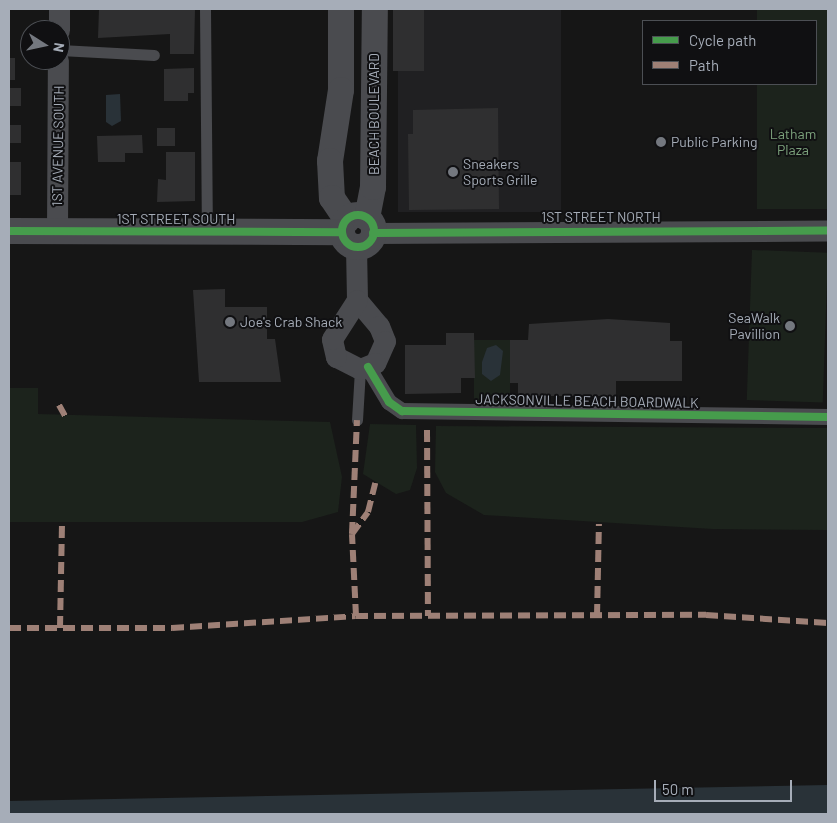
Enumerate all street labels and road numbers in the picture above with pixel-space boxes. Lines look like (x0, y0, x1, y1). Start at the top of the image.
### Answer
street label: BEACH BOULEVARD (366, 53, 382, 175)
street label: 1ST AVENUE SOUTH (49, 85, 67, 207)
street label: 1ST STREET NORTH (541, 209, 661, 225)
street label: 1ST STREET SOUTH (117, 211, 235, 227)
street label: JACKSONVILLE BEACH BOARDWALK (475, 391, 699, 411)

